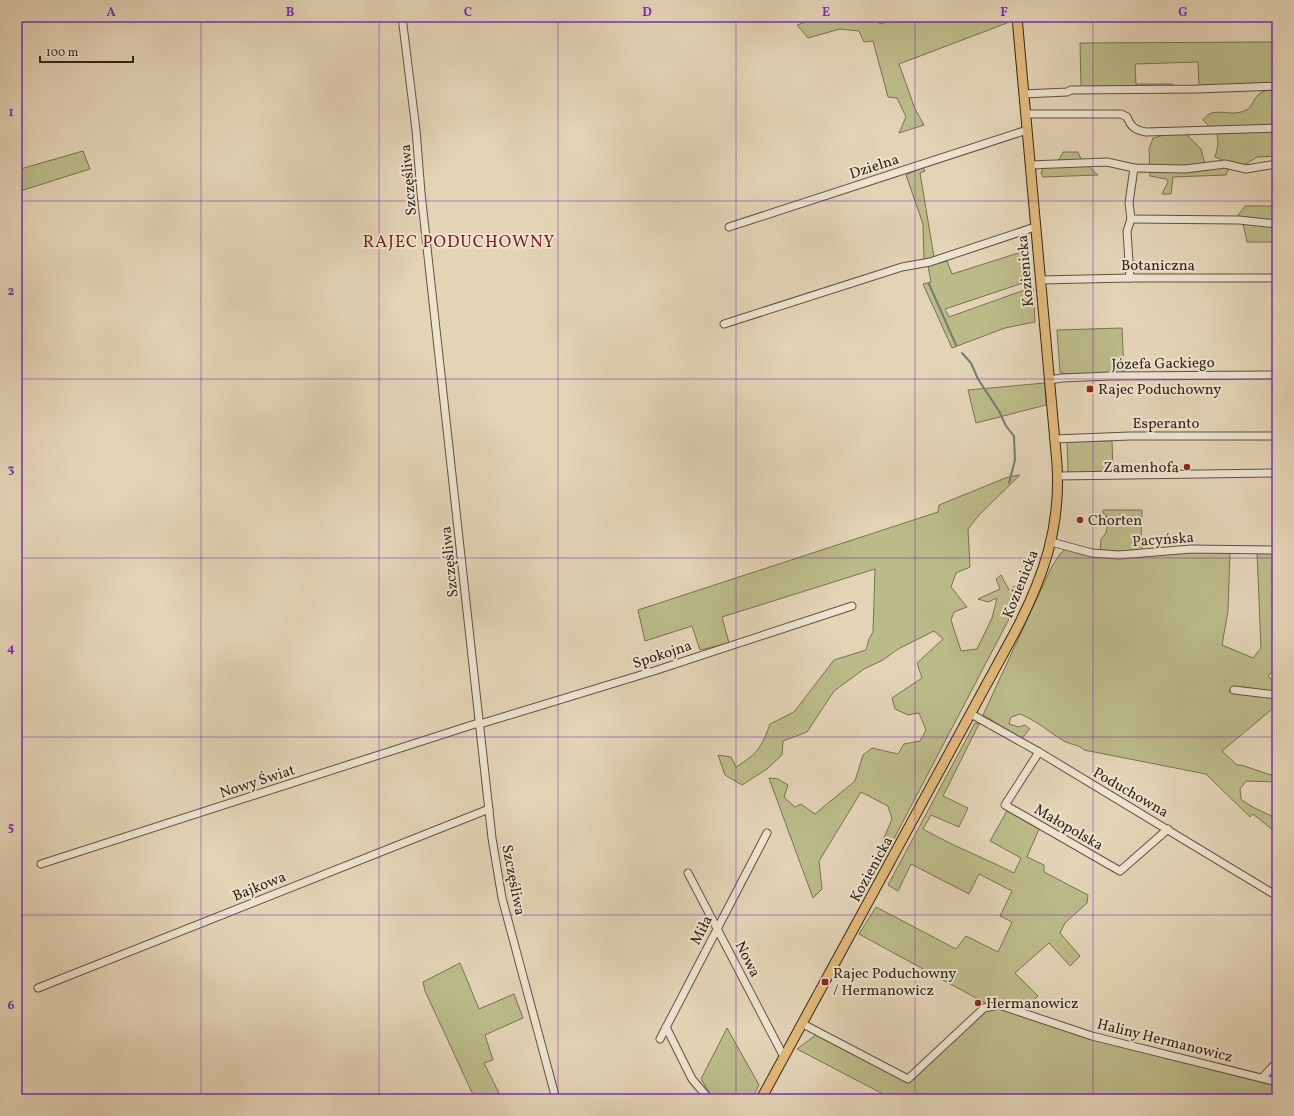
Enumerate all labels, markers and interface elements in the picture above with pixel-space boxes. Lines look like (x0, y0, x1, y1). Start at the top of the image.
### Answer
text: A (106, 4, 116, 22)
text: B (286, 4, 295, 22)
text: C (464, 4, 472, 22)
text: D (642, 4, 652, 22)
text: E (822, 4, 830, 22)
text: F (1000, 4, 1008, 22)
text: G (1178, 4, 1188, 22)
scale bar (40, 38, 133, 64)
text: 100 m (46, 45, 79, 61)
text: 1 (8, 104, 14, 122)
street label: Szczęśliwa (396, 143, 423, 216)
street label: Dzielna (847, 150, 902, 185)
district label: RAJEC PODUCHOWNY (363, 231, 555, 254)
street label: Kozienicka (1013, 234, 1040, 308)
street label: Botaniczna (1121, 256, 1195, 277)
text: 2 (8, 283, 15, 301)
street label: Józefa Gackiego (1111, 353, 1215, 376)
place label: Rajec Poduchowny (1098, 380, 1221, 401)
marker: Rajec Poduchowny (1085, 384, 1095, 394)
street label: Esperanto (1133, 414, 1199, 435)
place label: Zamenhofa (1103, 458, 1179, 479)
text: 3 (8, 461, 15, 479)
marker: Zamenhofa (1182, 462, 1192, 472)
place label: Chorten (1088, 511, 1142, 532)
marker: Chorten (1075, 515, 1085, 525)
street label: Szczęśliwa (436, 525, 465, 599)
street label: Pacyńska (1131, 528, 1195, 553)
street label: Kozienicka (998, 547, 1045, 622)
street label: Spokojna (630, 636, 695, 675)
text: 4 (7, 640, 15, 658)
street label: Nowy Świat (217, 760, 298, 804)
street label: Poduchowna (1088, 763, 1172, 824)
street label: Małopolska (1030, 800, 1107, 857)
text: 5 (8, 819, 14, 837)
street label: Kozienicka (846, 833, 899, 906)
street label: Szczęśliwa (495, 843, 530, 917)
street label: Bajkowa (230, 867, 289, 908)
street label: Miła (686, 912, 719, 949)
street label: Nowa (729, 938, 765, 981)
place label: Rajec Poduchowny / Hermanowicz (833, 964, 956, 1002)
marker: Rajec Poduchowny / Hermanowicz (820, 977, 830, 987)
place label: Hermanowicz (986, 994, 1079, 1015)
text: 6 (7, 997, 15, 1015)
marker: Hermanowicz (973, 998, 983, 1008)
street label: Haliny Hermanowicz (1094, 1014, 1235, 1069)

